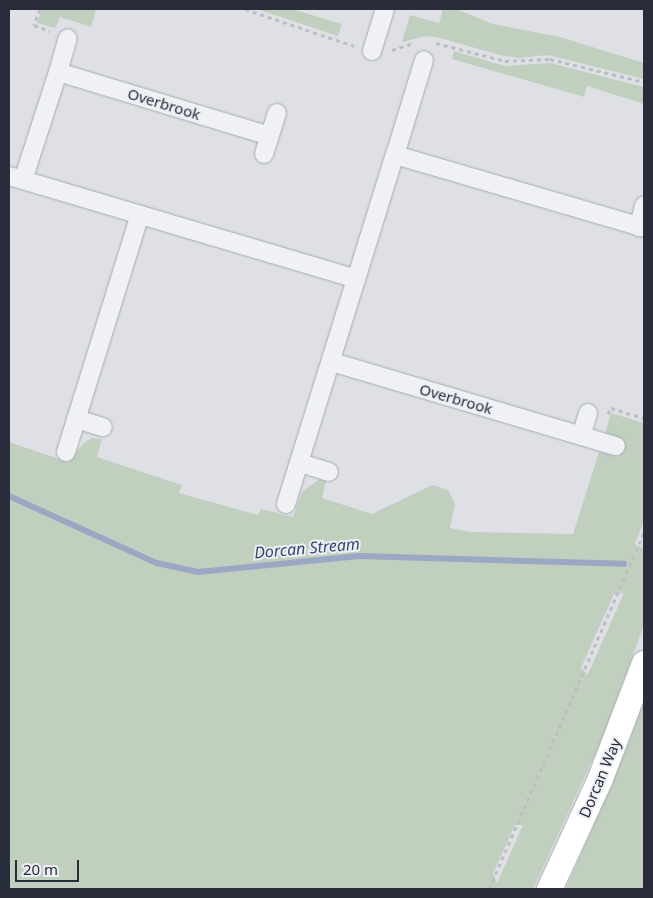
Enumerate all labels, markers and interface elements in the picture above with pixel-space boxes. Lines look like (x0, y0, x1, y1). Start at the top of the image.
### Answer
street label: Overbrook (125, 84, 203, 124)
street label: Overbrook (417, 380, 495, 418)
water label: Dorcan Stream (253, 534, 361, 562)
street label: Dorcan Way (575, 736, 625, 820)
scale bar (18, 850, 81, 882)
text: 20 m (23, 859, 58, 879)

